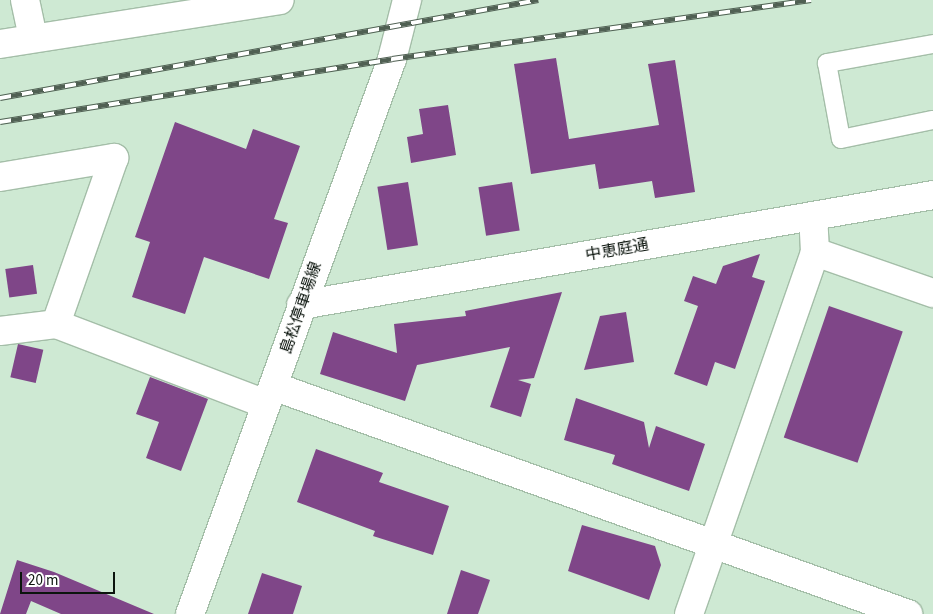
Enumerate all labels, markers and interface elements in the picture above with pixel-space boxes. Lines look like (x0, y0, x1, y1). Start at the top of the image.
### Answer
street label: 中恵庭通 (584, 235, 650, 265)
street label: 島松停車場線 (276, 259, 326, 357)
scale bar (22, 562, 118, 594)
text: 20 m (28, 570, 58, 591)

